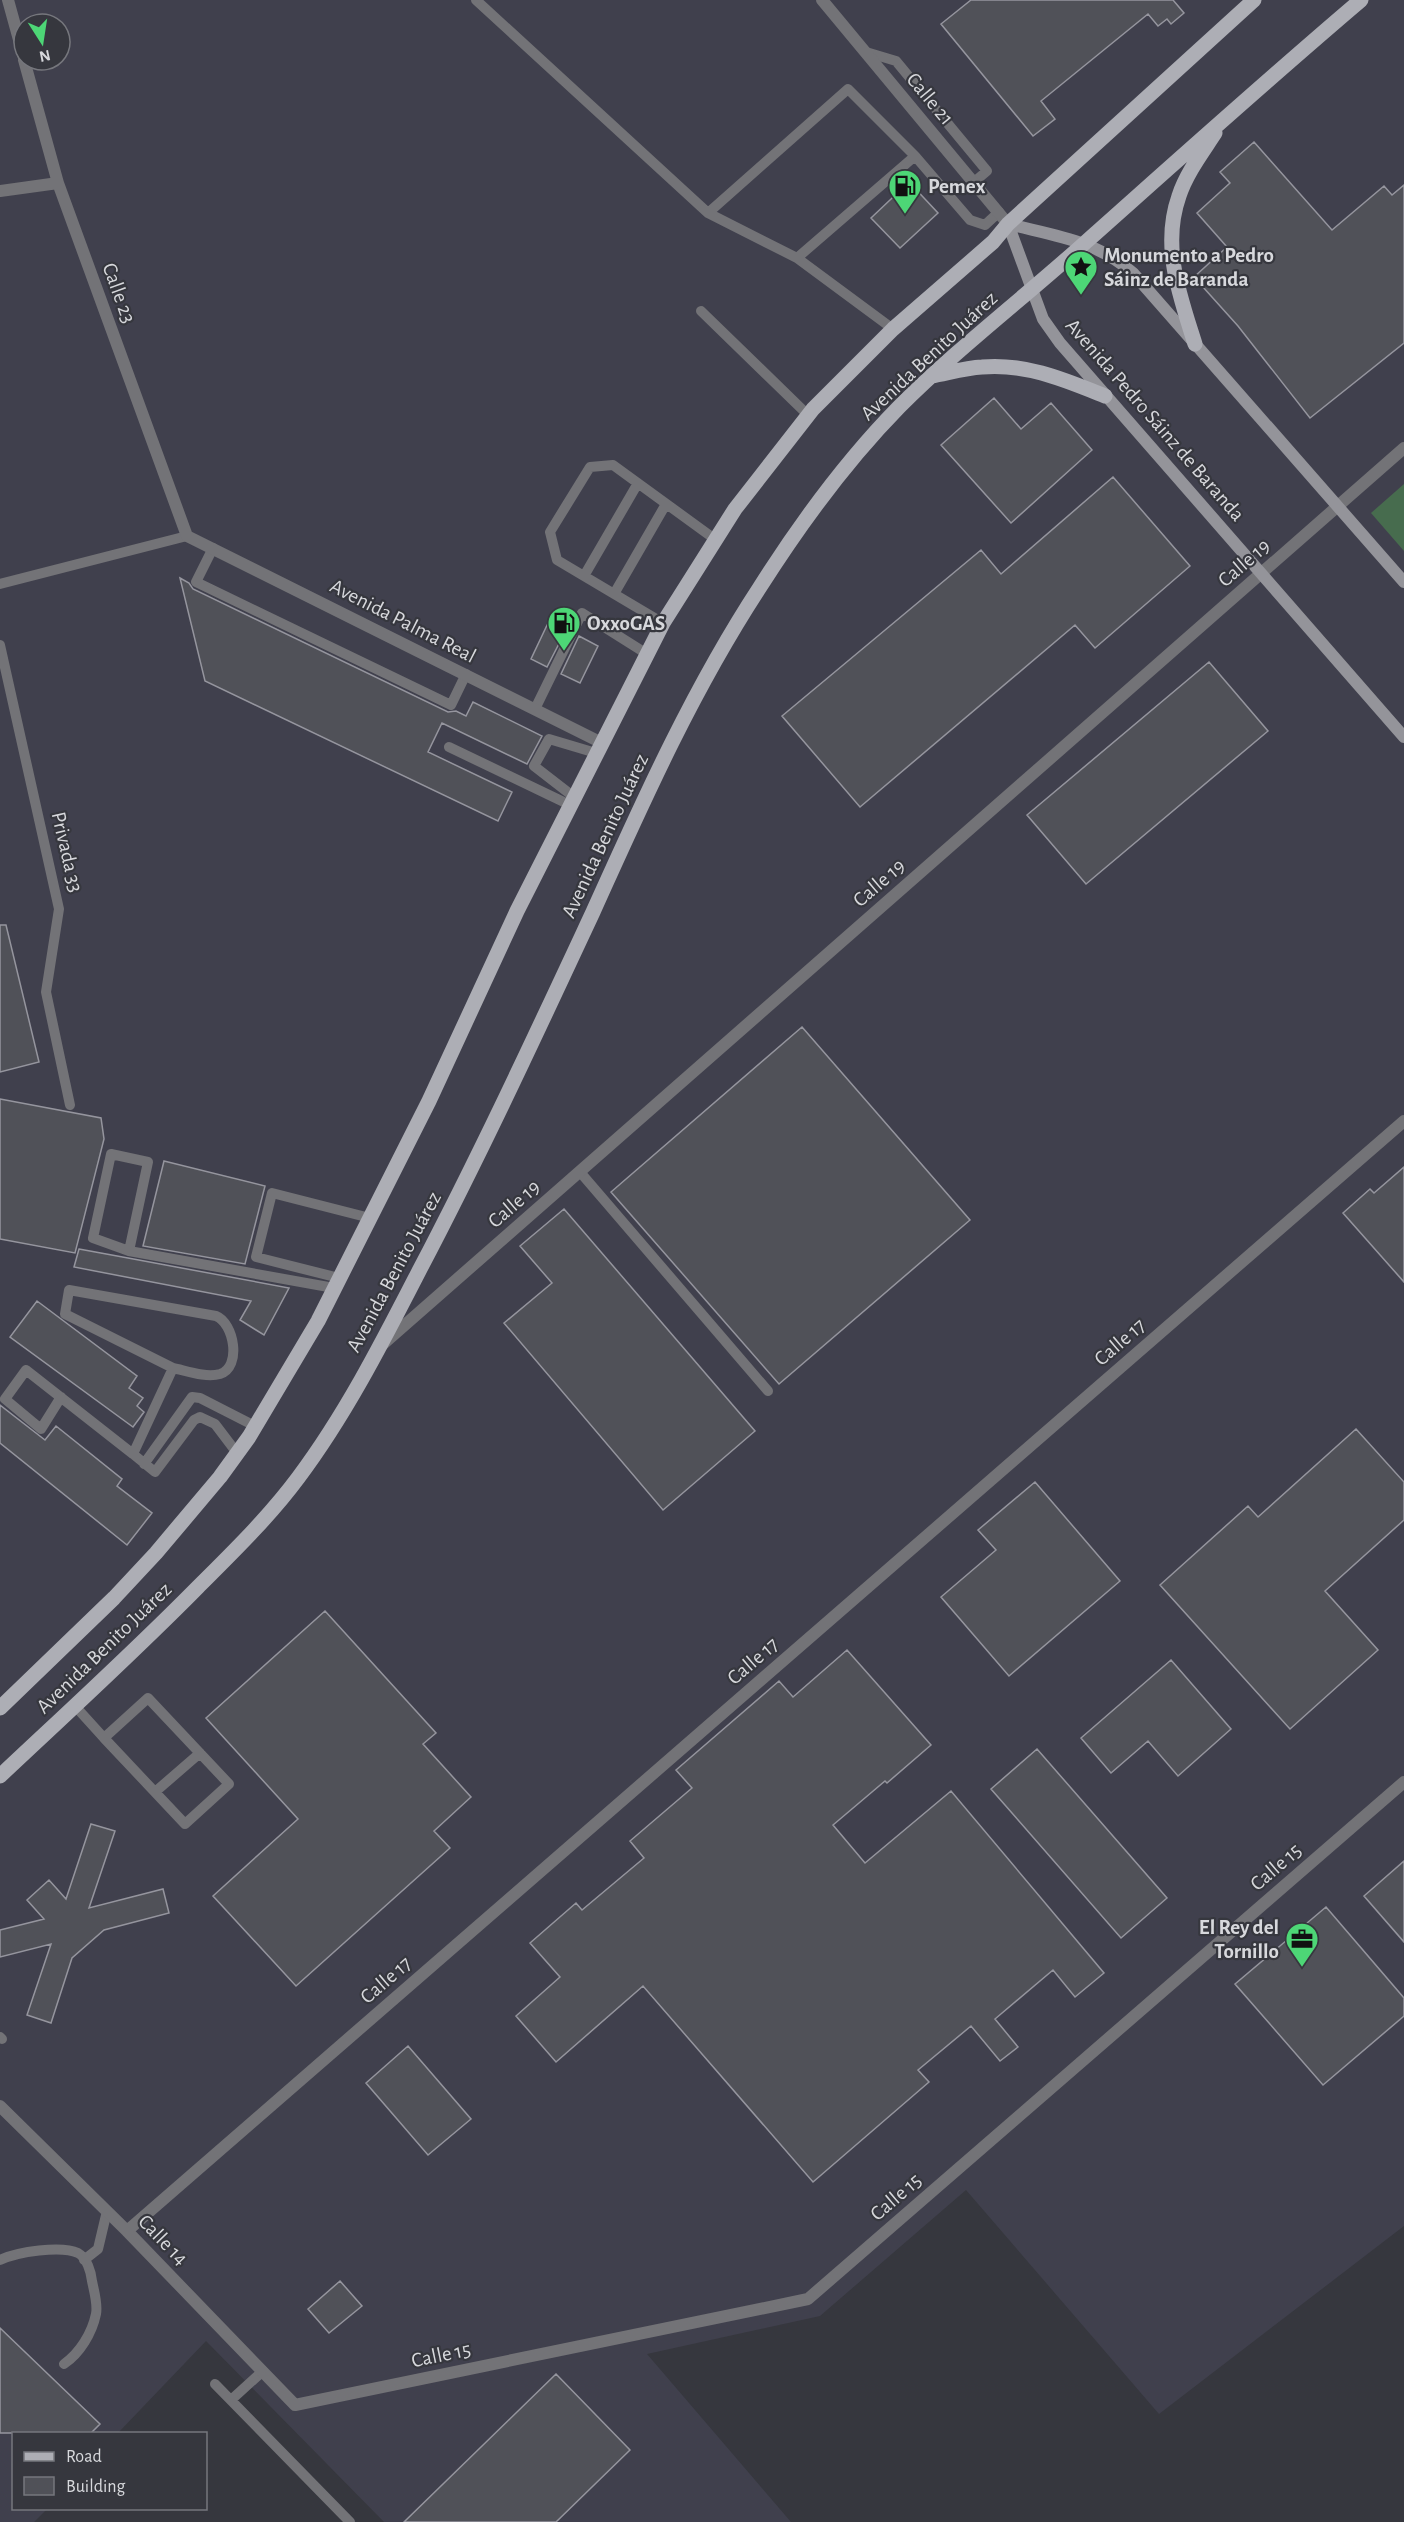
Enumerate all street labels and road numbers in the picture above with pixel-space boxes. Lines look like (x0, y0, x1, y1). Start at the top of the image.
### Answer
street label: Calle 21 (902, 69, 958, 129)
street label: Calle 23 (98, 260, 140, 326)
street label: Avenida Benito Juárez (857, 287, 1001, 425)
street label: Avenida Pedro Sáinz de Baranda (1062, 315, 1249, 525)
street label: Calle 19 (1214, 535, 1274, 591)
street label: Avenida Palma Real (327, 575, 479, 667)
street label: Avenida Benito Juárez (558, 751, 652, 921)
street label: Privada 33 (48, 810, 86, 894)
street label: Calle 19 (849, 855, 909, 911)
street label: Calle 19 (484, 1176, 544, 1232)
street label: Avenida Benito Juárez (343, 1188, 445, 1356)
street label: Calle 17 (1090, 1314, 1150, 1370)
street label: Avenida Benito Juárez (33, 1578, 175, 1718)
street label: Calle 17 (723, 1633, 783, 1689)
street label: Calle 15 (1246, 1839, 1306, 1895)
street label: Calle 17 (356, 1952, 416, 2008)
street label: Calle 15 (866, 2169, 926, 2225)
street label: Calle 14 (134, 2211, 192, 2269)
street label: Calle 15 (409, 2338, 473, 2372)

